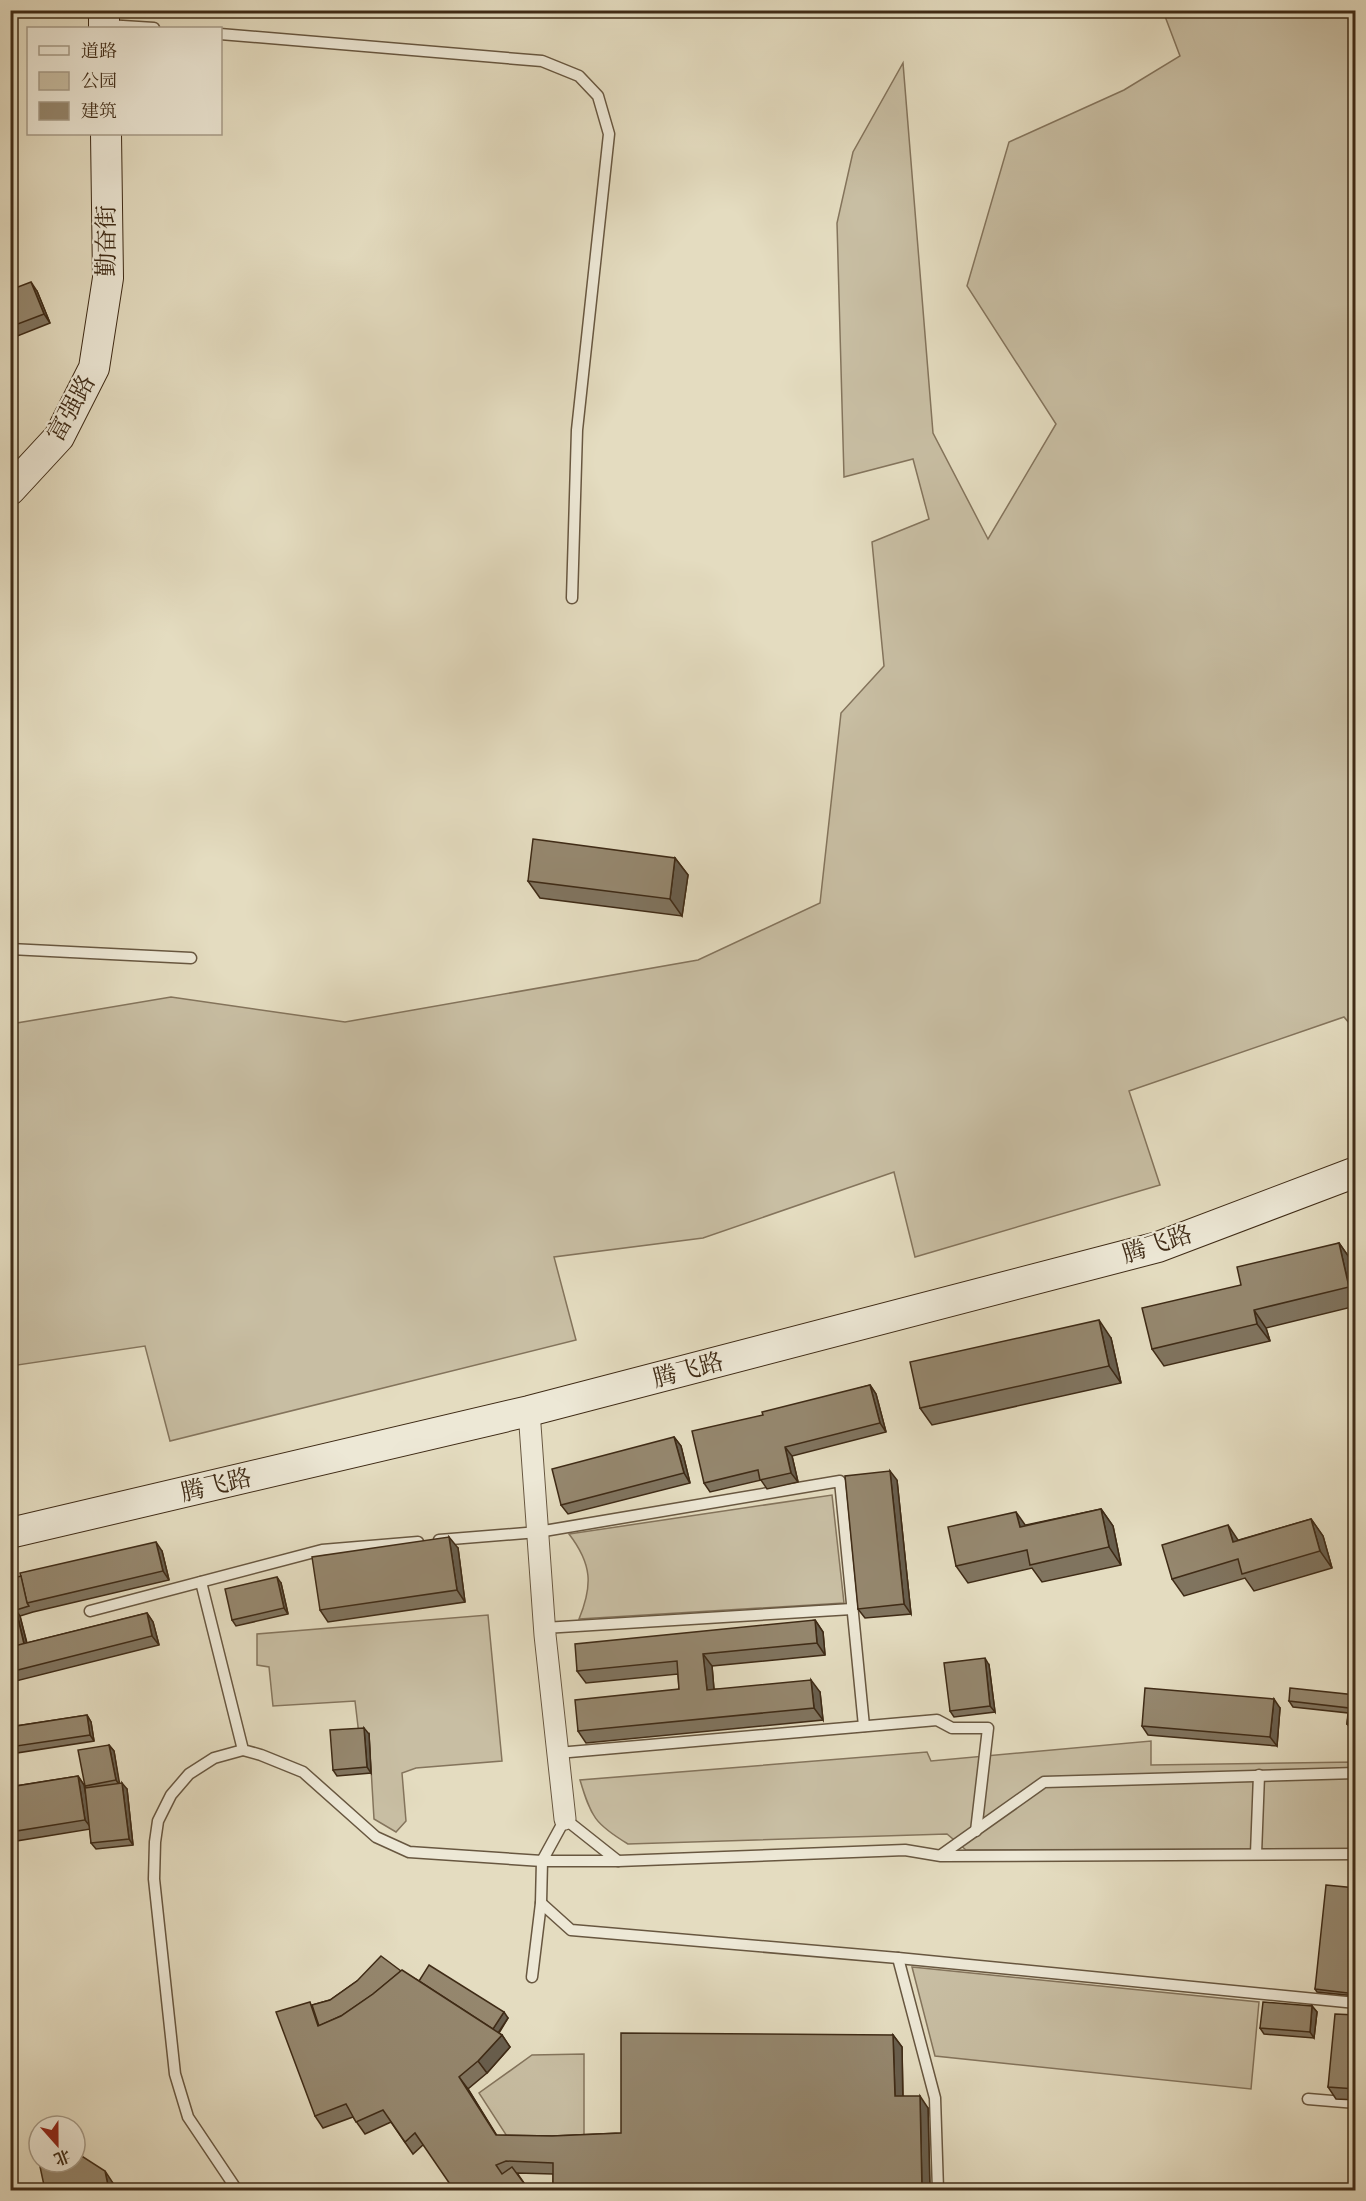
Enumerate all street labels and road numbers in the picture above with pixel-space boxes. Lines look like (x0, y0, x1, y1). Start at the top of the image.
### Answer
street label: 勤奋街 (90, 205, 122, 277)
street label: 富强路 (40, 369, 102, 447)
street label: 腾飞路 (1118, 1218, 1196, 1270)
street label: 腾飞路 (649, 1345, 727, 1395)
street label: 腾飞路 (177, 1461, 255, 1509)

